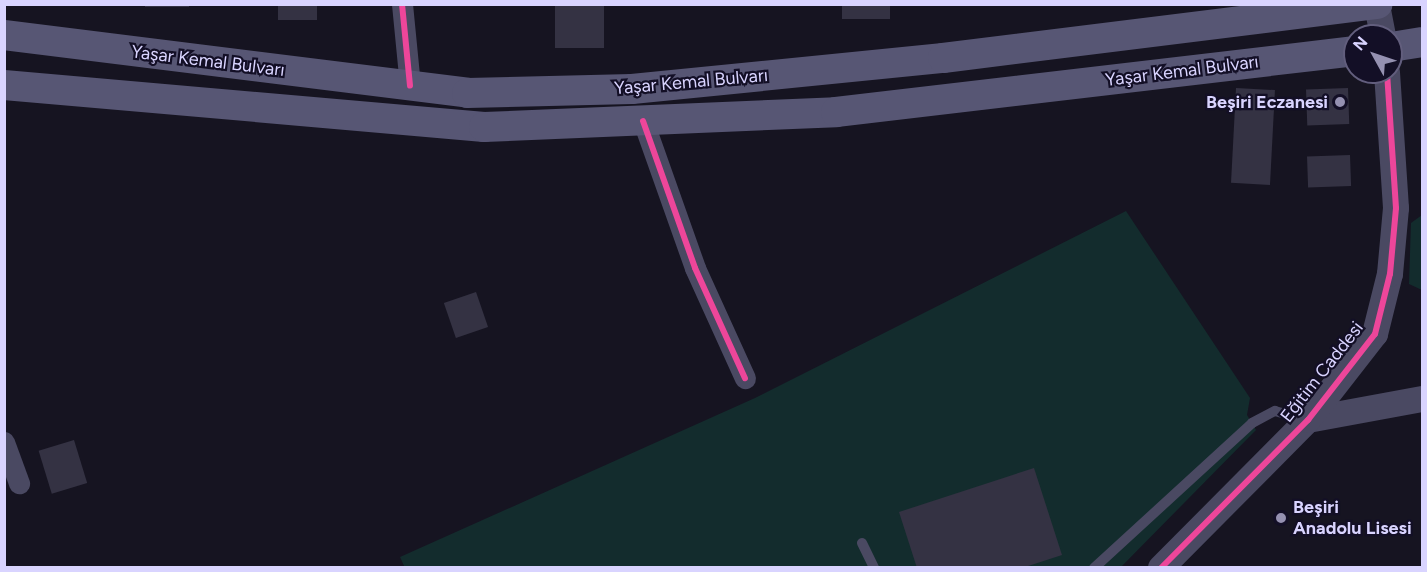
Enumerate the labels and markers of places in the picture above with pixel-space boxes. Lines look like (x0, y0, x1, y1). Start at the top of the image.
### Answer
place label: Beşiri Eczanesi (1206, 91, 1328, 113)
marker: Beşiri Eczanesi (1333, 95, 1347, 109)
place label: Beşiri Anadolu Lisesi (1293, 497, 1412, 540)
marker: Beşiri Anadolu Lisesi (1274, 511, 1288, 525)

